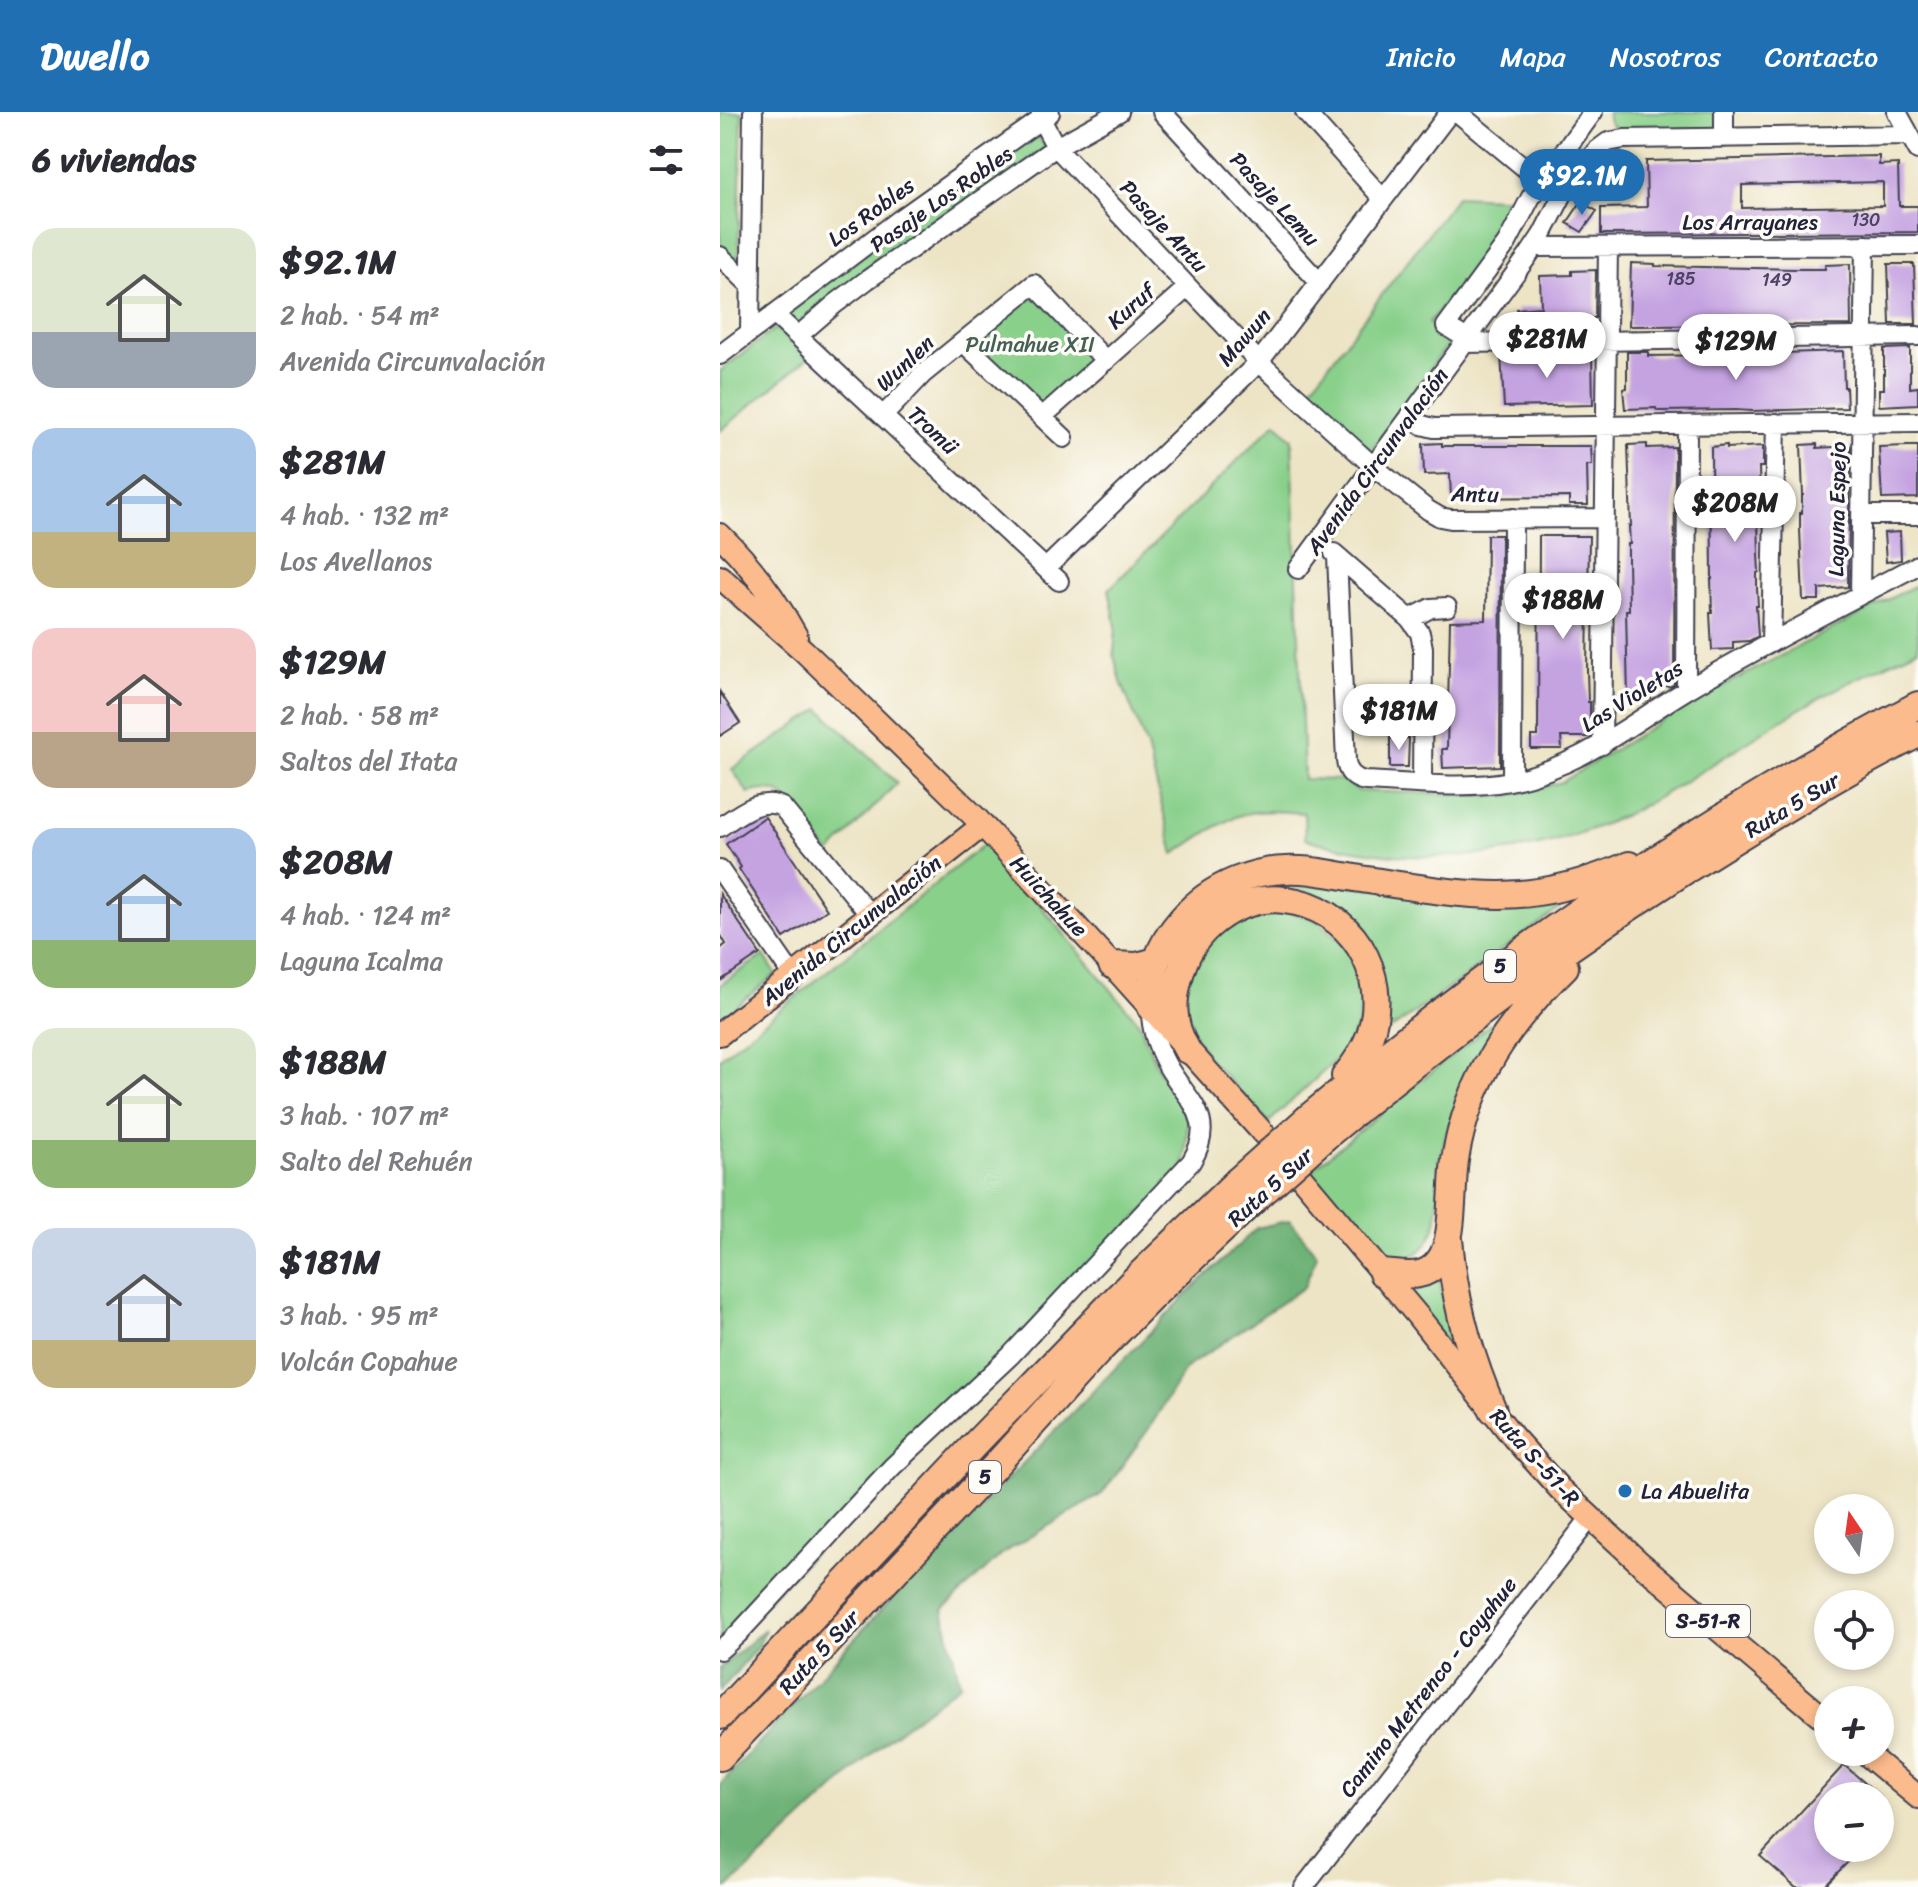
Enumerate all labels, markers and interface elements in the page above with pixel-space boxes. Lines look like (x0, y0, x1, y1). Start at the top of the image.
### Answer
text: Dwello (40, 23, 149, 90)
text: Inicio (1386, 32, 1456, 81)
text: Mapa (1500, 32, 1566, 81)
text: Nosotros (1610, 32, 1721, 81)
text: Contacto (1765, 32, 1878, 81)
text: 6 viviendas (32, 130, 196, 190)
icon: filters (644, 138, 688, 182)
street label: Pasaje Los Robles (864, 140, 1018, 258)
street label: Pasaje Lemu (1220, 142, 1330, 256)
pin: $92.1M (1517, 149, 1647, 217)
text: $92.1M (1538, 152, 1626, 198)
street label: Pasaje Antu (1110, 170, 1218, 282)
street label: Los Robles (823, 172, 919, 252)
street label: Los Arrayanes (1682, 203, 1818, 242)
house number: 130 (1852, 204, 1880, 236)
text: $92.1M (280, 232, 396, 292)
icon: home (96, 260, 192, 356)
house number: 185 (1666, 263, 1696, 295)
house number: 149 (1762, 264, 1792, 296)
street label: Kuruf (1097, 271, 1167, 339)
text: 2 hab. · 54 m² (280, 292, 440, 338)
street label: Mawun (1207, 299, 1281, 375)
pin: $281M (1491, 312, 1603, 380)
pin: $129M (1680, 314, 1792, 382)
text: $281M (1507, 315, 1587, 361)
text: $129M (1696, 317, 1776, 363)
street label: Wunlen (866, 325, 944, 401)
park label: Pulmahue XII (965, 325, 1095, 364)
text: Avenida Circunvalación (280, 338, 545, 384)
street label: Avenida Circunvalación (1295, 359, 1459, 564)
street label: Tromü (898, 396, 969, 465)
text: $281M (280, 432, 385, 492)
street label: Laguna Espejo (1816, 441, 1858, 577)
icon: home (96, 460, 192, 556)
street label: Antu (1450, 474, 1499, 514)
pin: $208M (1679, 476, 1791, 544)
text: $208M (1692, 479, 1778, 525)
text: 4 hab. · 132 m² (280, 492, 449, 538)
text: Los Avellanos (280, 538, 432, 584)
pin: $188M (1507, 573, 1619, 641)
text: $188M (1522, 576, 1604, 622)
text: $129M (280, 632, 386, 692)
street label: Las Violetas (1573, 649, 1692, 743)
icon: home (96, 660, 192, 756)
pin: $181M (1343, 684, 1455, 752)
text: $181M (1361, 687, 1437, 733)
text: 2 hab. · 58 m² (280, 692, 439, 738)
text: Saltos del Itata (280, 738, 457, 784)
street label: Ruta 5 Sur (1737, 760, 1849, 849)
text: $208M (280, 832, 392, 892)
street label: Avenida Circunvalación (751, 844, 951, 1016)
street label: Huichahue (1000, 846, 1098, 946)
icon: home (96, 860, 192, 956)
text: 4 hab. · 124 m² (280, 892, 451, 938)
text: Laguna Icalma (280, 938, 443, 984)
road number: 5 (1484, 950, 1516, 982)
text: $188M (280, 1032, 386, 1092)
icon: home (96, 1060, 192, 1156)
text: 3 hab. · 107 m² (280, 1092, 449, 1138)
street label: Ruta 5 Sur (1218, 1136, 1324, 1237)
text: Salto del Rehuén (280, 1138, 473, 1184)
text: $181M (280, 1232, 380, 1292)
icon: home (96, 1260, 192, 1356)
text: 3 hab. · 95 m² (280, 1292, 439, 1338)
text: Volcán Copahue (280, 1338, 458, 1384)
street label: Ruta S-51-R (1480, 1399, 1590, 1515)
road number: 5 (969, 1461, 1001, 1493)
place label: La Abuelita (1641, 1472, 1750, 1511)
marker: La Abuelita (1616, 1482, 1634, 1500)
north arrow (1814, 1494, 1894, 1574)
map controls (1814, 1494, 1894, 1862)
street label: Camino Metrenco - Coyahue (1329, 1568, 1527, 1806)
button: locate (1814, 1590, 1894, 1670)
street label: Ruta 5 Sur (769, 1599, 871, 1704)
road number: S-51-R (1666, 1605, 1750, 1637)
button: + (1814, 1686, 1894, 1766)
button: − (1814, 1782, 1894, 1862)

